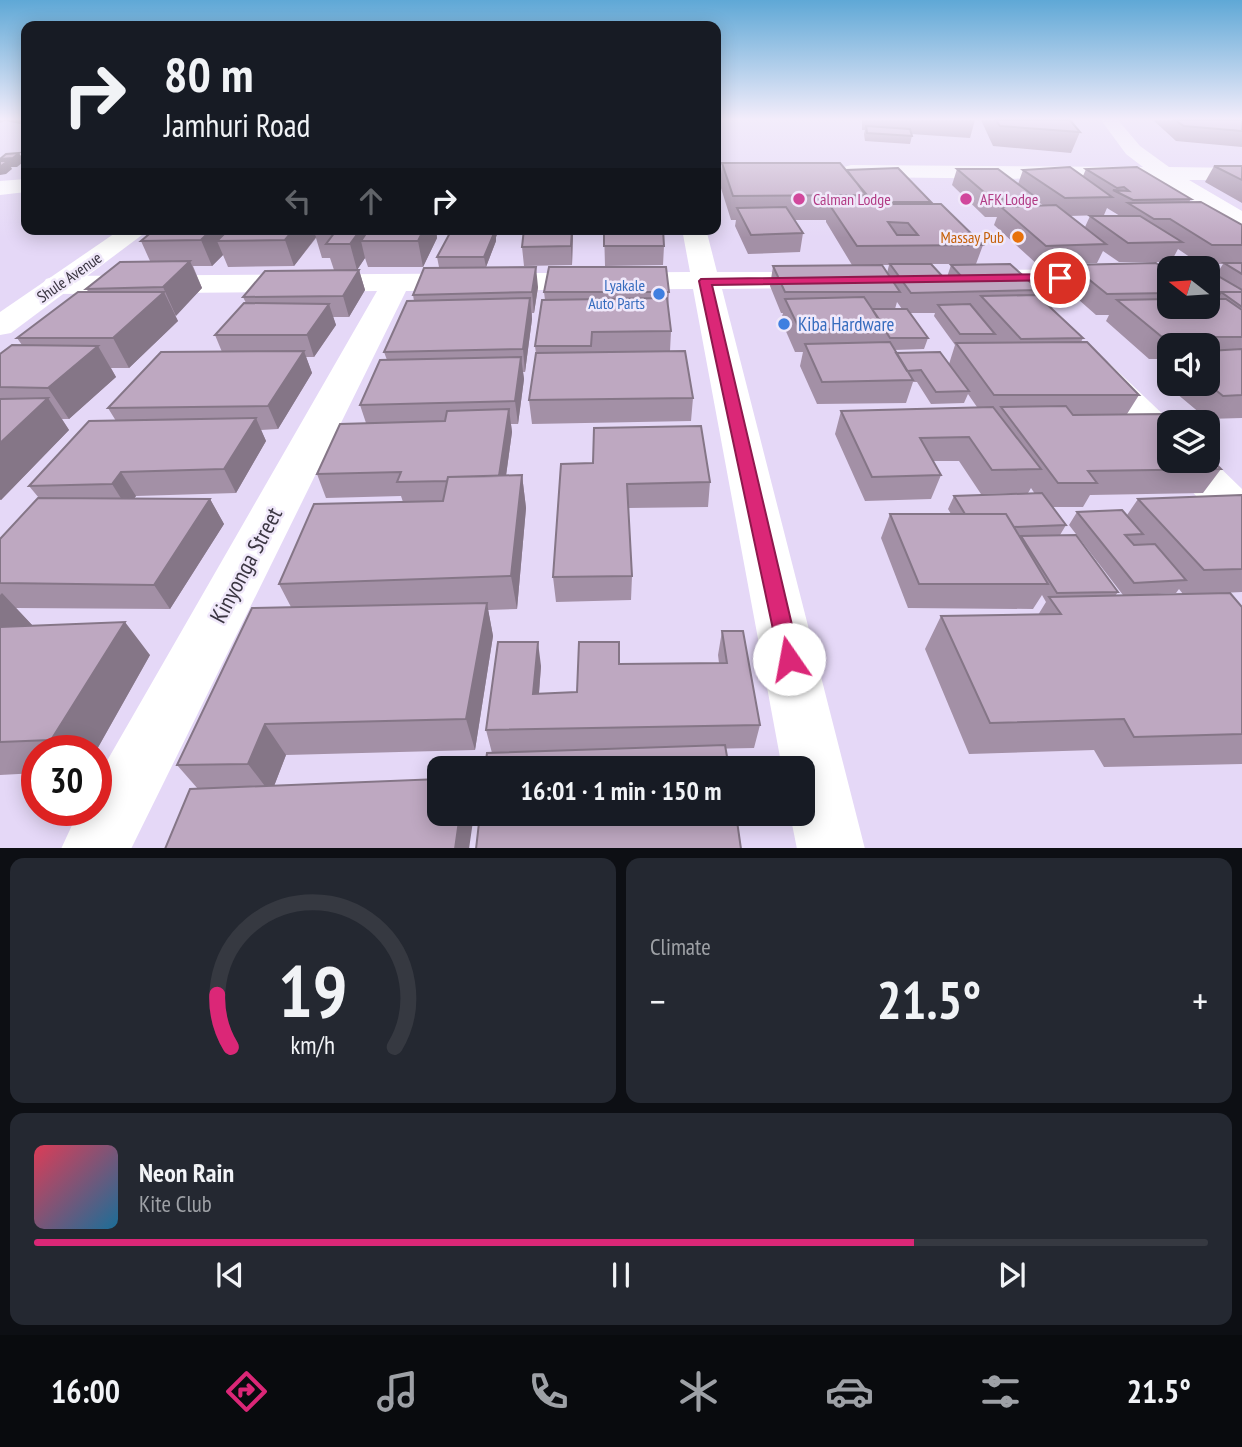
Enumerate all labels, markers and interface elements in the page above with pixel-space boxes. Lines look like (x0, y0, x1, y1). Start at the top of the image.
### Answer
text: 80 m (164, 42, 253, 106)
icon: right (49, 49, 140, 140)
text: Jamhuri Road (164, 104, 310, 146)
icon: left (279, 182, 317, 220)
icon: ahead (352, 182, 390, 220)
icon: right (425, 182, 463, 220)
place label: Calman Lodge (813, 189, 891, 209)
place label: AFK Lodge (980, 189, 1038, 209)
marker: Calman Lodge (791, 191, 807, 207)
marker: AFK Lodge (958, 191, 974, 207)
place label: Massay Pub (941, 227, 1004, 247)
marker: Massay Pub (1010, 229, 1026, 245)
street label: Shule Avenue (33, 247, 105, 307)
pin (1030, 248, 1090, 308)
north arrow (1157, 256, 1220, 318)
map controls (1157, 256, 1220, 473)
icon: arrive (1041, 259, 1079, 297)
place label: Lyakale Auto Parts (588, 275, 645, 313)
marker: Lyakale Auto Parts (651, 286, 667, 302)
place label: Kiba Hardware (798, 312, 895, 336)
marker: Kiba Hardware (776, 316, 792, 332)
button: sound (1157, 333, 1220, 396)
button: layers (1157, 410, 1220, 473)
street label: Kinyonga Street (203, 501, 288, 628)
position arrow (752, 622, 826, 696)
speed limit sign: 30 (21, 735, 112, 826)
text: 16:01 · 1 min · 150 m (521, 774, 721, 807)
text: Climate (650, 932, 711, 961)
text: 19 (278, 943, 348, 1037)
text: 21.5° (877, 966, 981, 1033)
text: − (650, 976, 666, 1025)
text: + (1192, 976, 1208, 1025)
text: km/h (291, 1028, 335, 1060)
text: Neon Rain (139, 1156, 234, 1189)
text: Kite Club (139, 1189, 212, 1218)
icon: previous (211, 1256, 249, 1294)
icon: pause (602, 1256, 640, 1294)
icon: next (993, 1256, 1031, 1294)
icon: directions (222, 1367, 271, 1416)
icon: music (373, 1367, 422, 1416)
icon: phone (524, 1367, 573, 1416)
icon: climate (674, 1367, 723, 1416)
icon: car (825, 1367, 874, 1416)
icon: filters (976, 1367, 1025, 1416)
text: 16:00 (51, 1370, 120, 1412)
text: 21.5° (1127, 1370, 1191, 1412)

